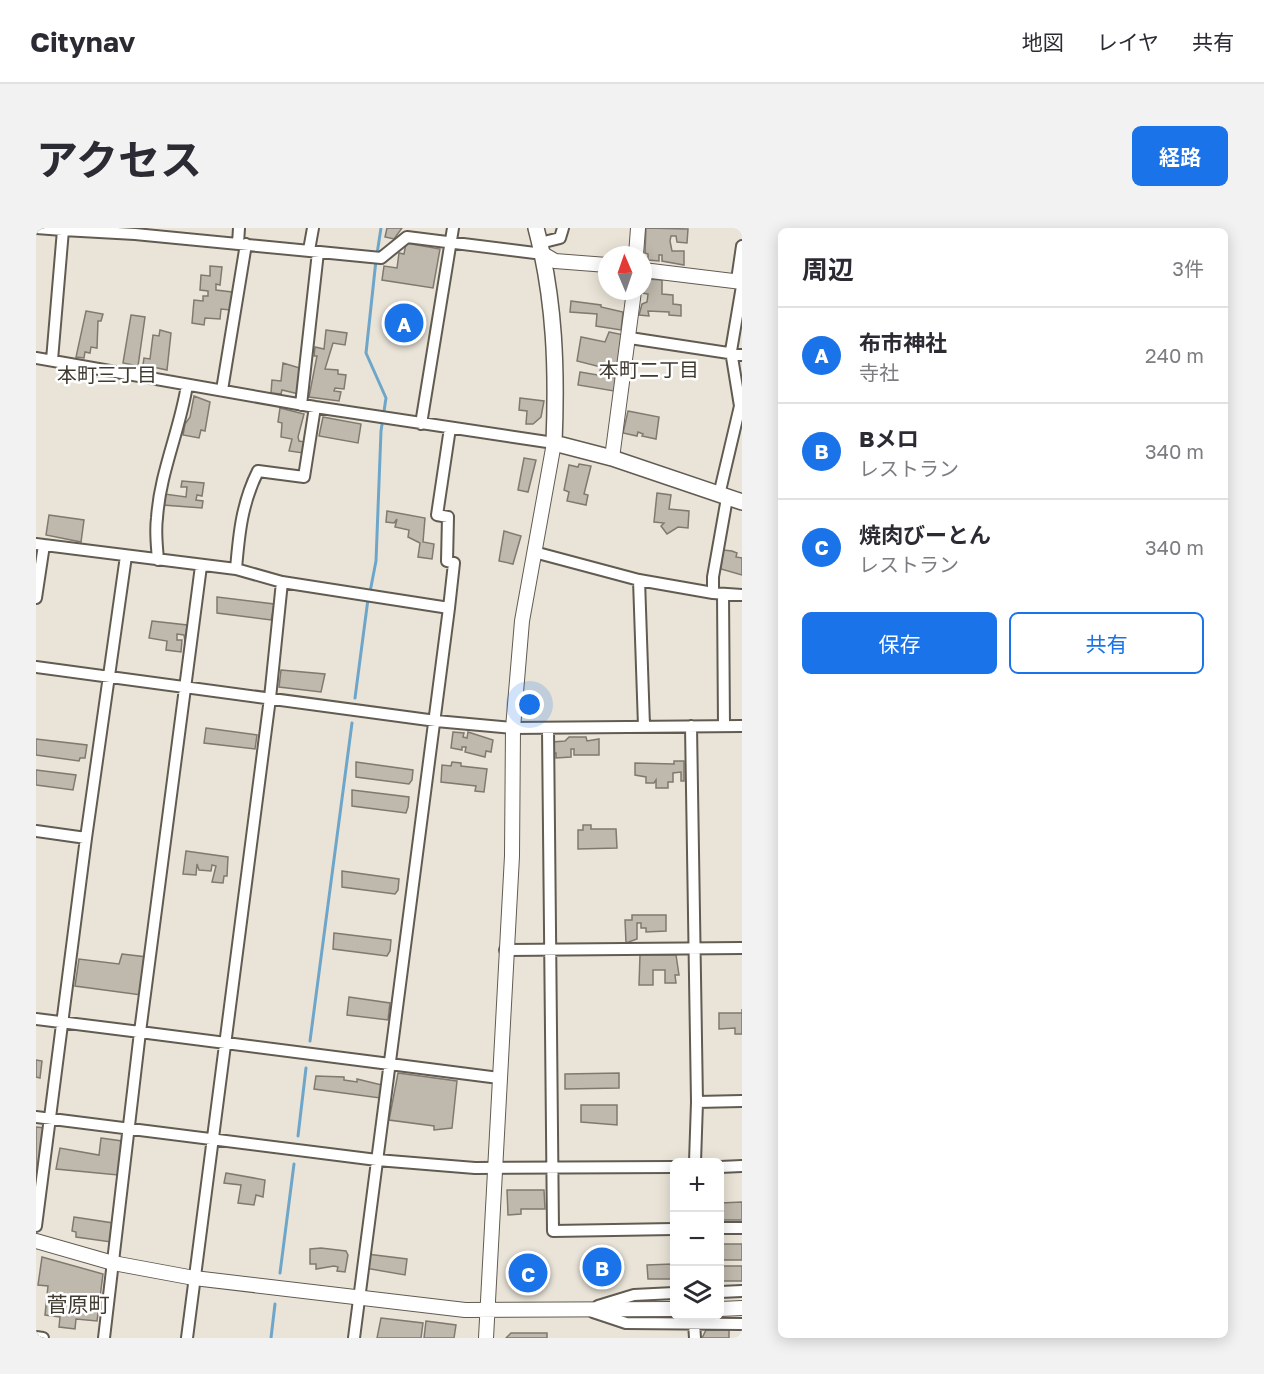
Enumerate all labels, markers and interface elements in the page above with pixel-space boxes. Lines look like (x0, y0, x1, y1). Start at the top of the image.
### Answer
text: Citynav (30, 25, 135, 58)
text: 地図 (1022, 29, 1064, 55)
text: レイヤ (1097, 29, 1159, 55)
text: 共有 (1192, 29, 1234, 55)
button: 経路 (1132, 126, 1228, 186)
text: アクセス (36, 134, 202, 184)
north arrow (598, 246, 652, 300)
text: 周辺 (802, 254, 854, 285)
text: 3件 (1172, 256, 1204, 280)
pin: A (384, 300, 424, 346)
text: 布市神社 (859, 329, 947, 356)
text: A (814, 343, 829, 367)
text: 240 m (1145, 343, 1204, 367)
district label: 本町二丁目 (599, 357, 699, 381)
text: 寺社 (859, 360, 899, 384)
district label: 本町三丁目 (57, 362, 157, 386)
text: Bメロ (859, 425, 919, 452)
text: B (814, 439, 829, 463)
text: 340 m (1145, 439, 1204, 463)
text: レストラン (859, 456, 959, 480)
text: 焼肉びーとん (859, 521, 991, 548)
text: C (814, 535, 829, 559)
text: 340 m (1145, 535, 1204, 559)
text: レストラン (859, 552, 959, 576)
button: 保存 (802, 612, 997, 674)
button: 共有 (1009, 612, 1204, 674)
your location (515, 690, 544, 719)
map controls (670, 1158, 724, 1320)
button: + (670, 1158, 724, 1212)
button: − (670, 1212, 724, 1266)
pin: B (582, 1244, 622, 1290)
pin: C (508, 1250, 548, 1296)
button: layers (670, 1266, 724, 1320)
district label: 菅原町 (47, 1291, 110, 1317)

